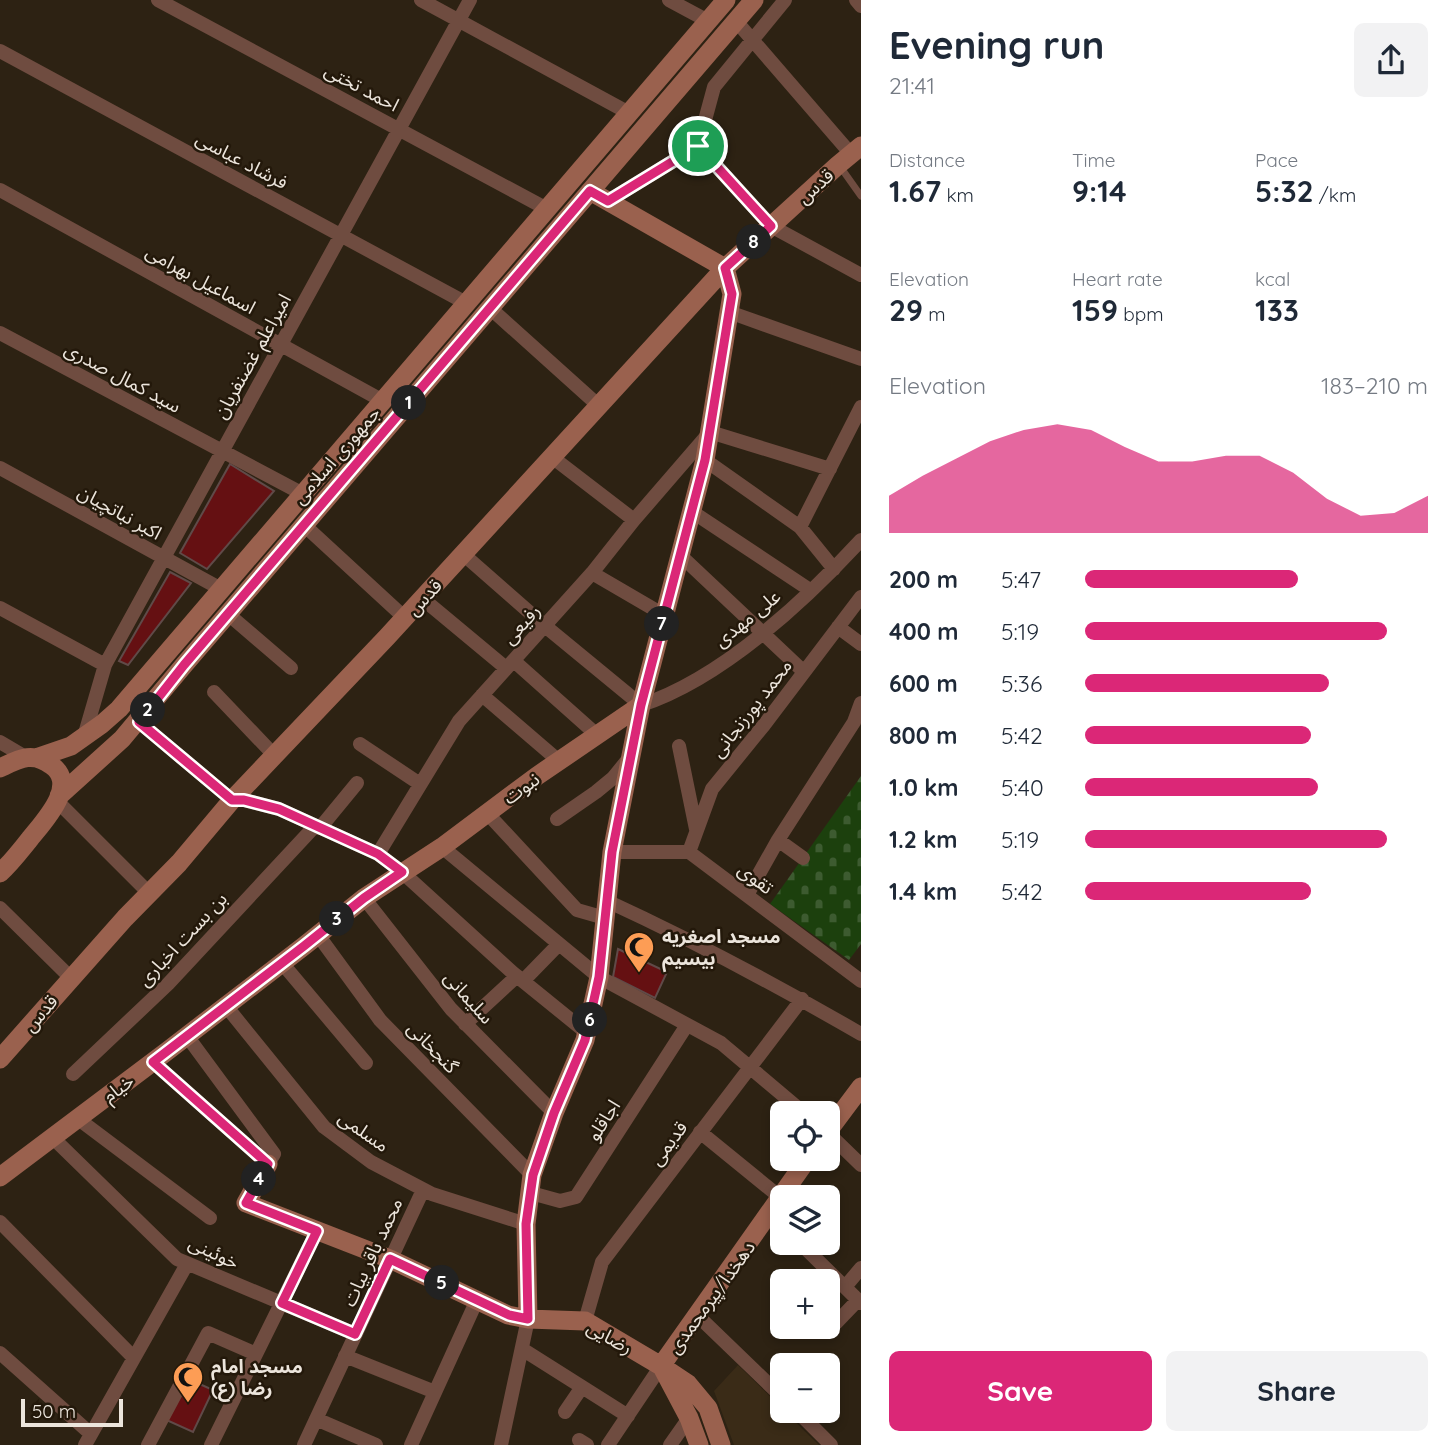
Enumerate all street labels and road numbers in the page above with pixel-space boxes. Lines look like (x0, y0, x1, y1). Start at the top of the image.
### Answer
street label: احمد تختی (321, 57, 403, 117)
street label: فرشاد عباسی (192, 126, 292, 194)
street label: قدس (792, 163, 838, 209)
street label: اسماعیل بهرامی (142, 239, 260, 319)
street label: امیراعلم غضنفریان (208, 289, 299, 424)
street label: سید کمال صدری (61, 336, 185, 418)
street label: جمهوری اسلامی (287, 401, 385, 509)
street label: اکبر نباتچیان (73, 479, 166, 546)
street label: قدس (401, 574, 447, 620)
street label: علی مهدی (709, 584, 785, 652)
street label: رفیعی (497, 599, 545, 649)
street label: محمد پورزنجانی (705, 654, 798, 763)
street label: نبوت (498, 767, 544, 809)
street label: تقوی (733, 857, 779, 899)
street label: بن بست اخباری (132, 887, 232, 991)
street label: سلیمانی (439, 965, 499, 1029)
street label: قدس (17, 989, 63, 1037)
street label: گنجخانی (402, 1016, 464, 1079)
street label: خیام (98, 1068, 140, 1110)
street label: اجاقلو (581, 1095, 625, 1145)
street label: مسلمی (334, 1105, 394, 1157)
street label: قدیمی (644, 1116, 692, 1170)
street label: محمد باقر بیات (336, 1194, 408, 1310)
street label: خوئینی (185, 1230, 243, 1274)
street label: دهخدا/پیرمحمدی (662, 1236, 761, 1359)
street label: رضایی (583, 1315, 637, 1359)

